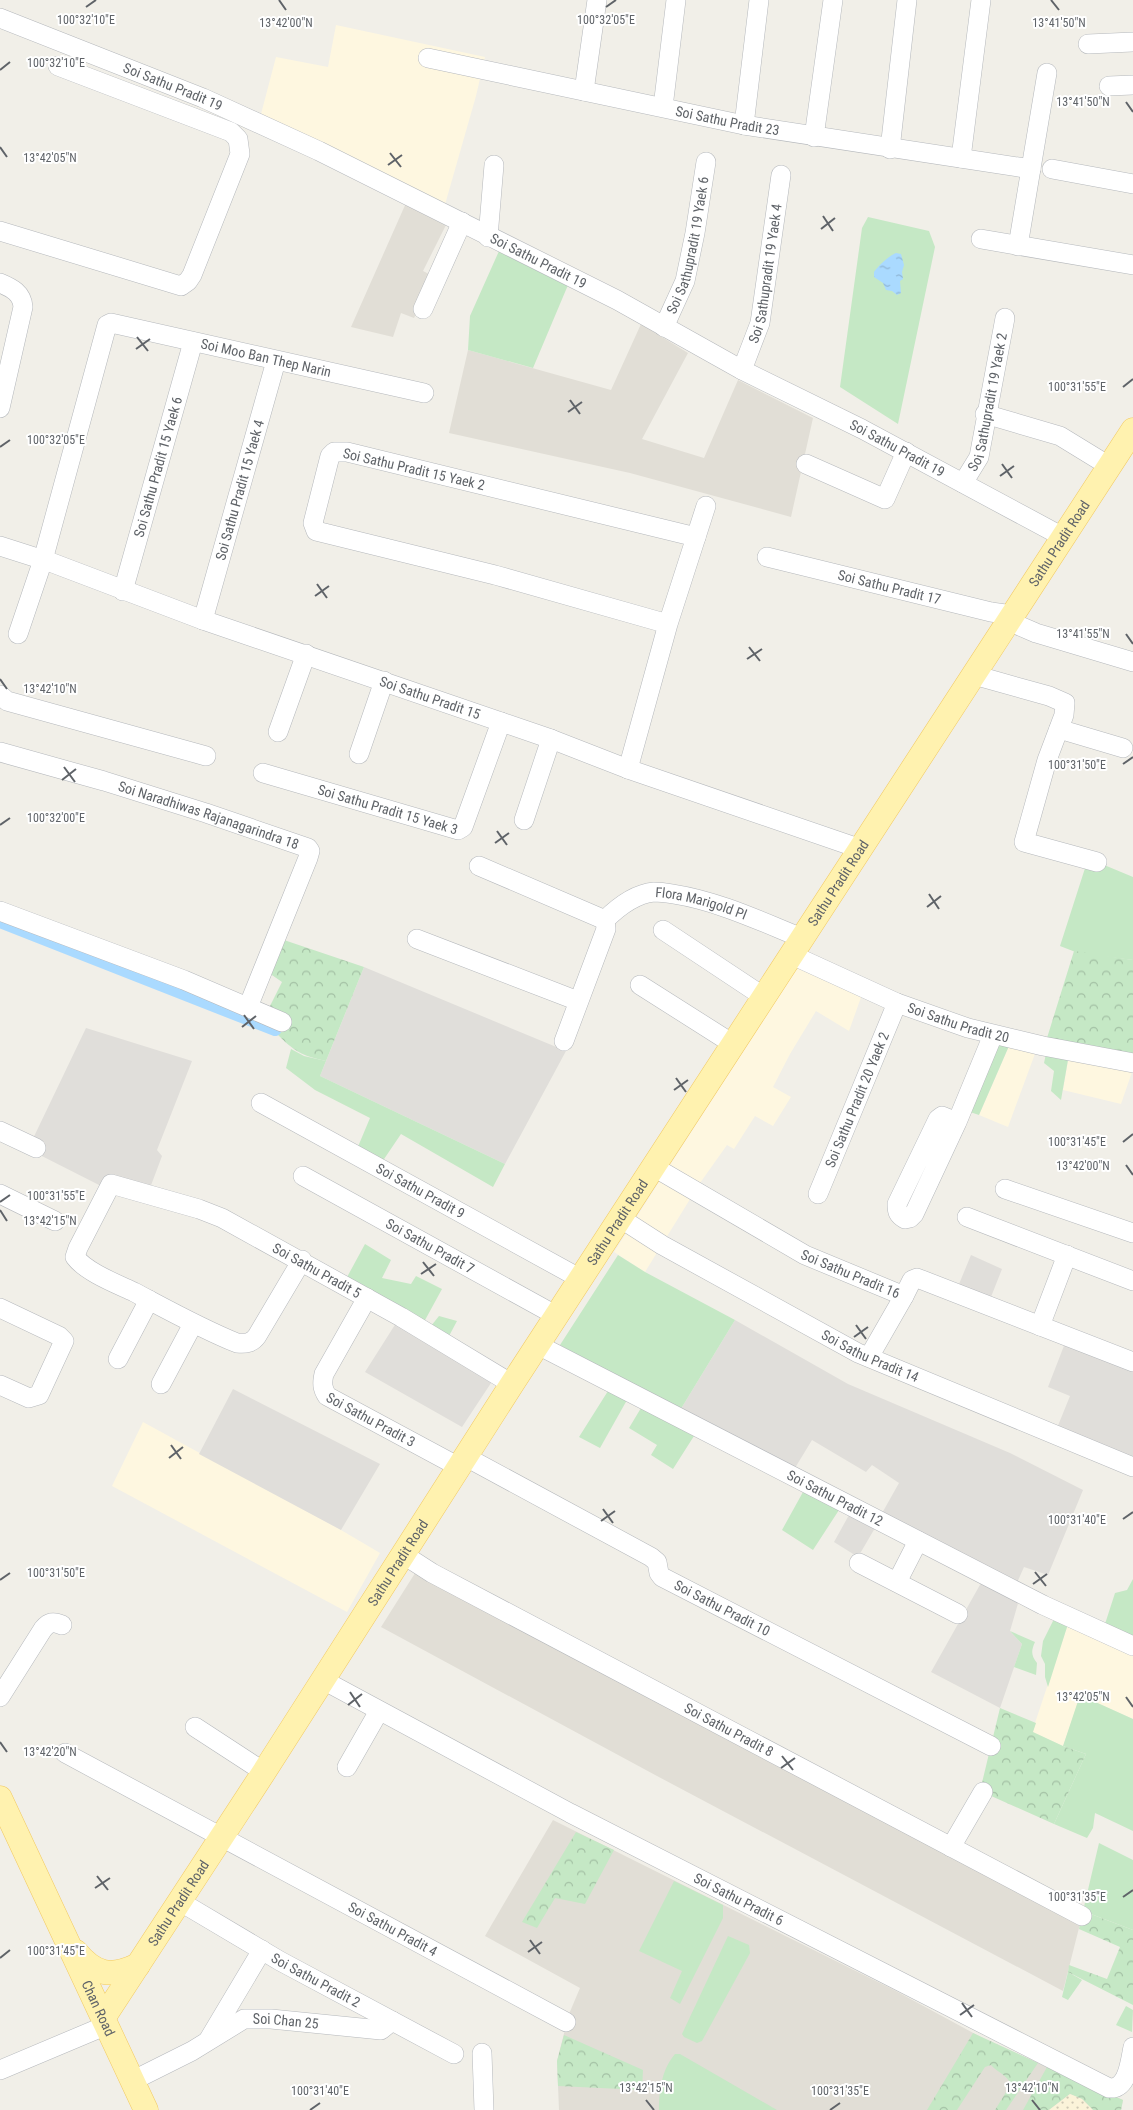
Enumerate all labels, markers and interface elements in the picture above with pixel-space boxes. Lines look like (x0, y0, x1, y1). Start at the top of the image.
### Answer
text: 100°32'10"E (57, 13, 115, 27)
text: 100°32'05"E (577, 13, 635, 27)
text: 13°42'00"N (259, 16, 313, 30)
text: 13°41'50"N (1032, 16, 1086, 30)
text: 100°32'10"E (27, 56, 85, 70)
street label: Soi Sathu Pradit 19 (121, 59, 225, 114)
text: 13°41'50"N (1056, 95, 1110, 109)
street label: Soi Sathu Pradit 23 (674, 103, 781, 138)
text: 13°42'05"N (23, 151, 77, 165)
street label: Soi Sathupradit 19 Yaek 6 (663, 175, 712, 316)
street label: Soi Sathupradit 19 Yaek 4 (745, 203, 785, 345)
street label: Soi Sathu Pradit 19 (488, 230, 589, 291)
street label: Soi Sathupradit 19 Yaek 2 (964, 332, 1010, 474)
street label: Soi Moo Ban Thep Narin (199, 335, 333, 380)
text: 100°31'55"E (1048, 380, 1106, 394)
street label: Soi Sathu Pradit 15 Yaek 6 (131, 395, 185, 539)
street label: Soi Sathu Pradit 19 (847, 416, 948, 480)
street label: Soi Sathu Pradit 15 Yaek 4 (212, 418, 267, 562)
text: 100°32'05"E (27, 433, 85, 447)
street label: Soi Sathu Pradit 15 Yaek 2 (341, 445, 487, 493)
street label: Sathu Pradit Road (1025, 498, 1093, 589)
street label: Soi Sathu Pradit 17 (836, 567, 943, 607)
text: 13°41'55"N (1056, 627, 1110, 641)
street label: Soi Sathu Pradit 15 (377, 673, 483, 722)
text: 13°42'10"N (23, 682, 77, 696)
text: 100°31'50"E (1048, 758, 1106, 772)
street label: Soi Naradhiwas Rajanagarindra 18 (116, 778, 301, 852)
street label: Soi Sathu Pradit 15 Yaek 3 (316, 781, 460, 838)
text: 100°32'00"E (27, 811, 85, 825)
street label: Sathu Pradit Road (804, 837, 872, 929)
street label: Flora Marigold Pl (655, 884, 749, 923)
street label: Soi Sathu Pradit 20 (905, 999, 1011, 1046)
street label: Soi Sathu Pradit 20 Yaek 2 (822, 1029, 892, 1170)
text: 100°31'45"E (1048, 1135, 1106, 1149)
text: 13°42'00"N (1056, 1159, 1110, 1173)
street label: Soi Sathu Pradit 9 (373, 1160, 468, 1221)
street label: Sathu Pradit Road (584, 1176, 651, 1268)
text: 100°31'55"E (27, 1189, 85, 1203)
text: 13°42'15"N (23, 1214, 77, 1228)
street label: Soi Sathu Pradit 7 (383, 1215, 477, 1277)
street label: Soi Sathu Pradit 5 (270, 1240, 364, 1301)
street label: Soi Sathu Pradit 16 (799, 1246, 902, 1301)
street label: Soi Sathu Pradit 14 (819, 1326, 921, 1385)
street label: Soi Sathu Pradit 3 (324, 1389, 418, 1450)
street label: Soi Sathu Pradit 12 (784, 1467, 886, 1529)
text: 100°31'40"E (1048, 1513, 1106, 1527)
street label: Sathu Pradit Road (364, 1517, 431, 1609)
text: 100°31'50"E (27, 1566, 85, 1580)
street label: Soi Sathu Pradit 10 (672, 1577, 773, 1639)
text: 13°42'05"N (1056, 1690, 1110, 1704)
street label: Soi Sathu Pradit 8 (682, 1700, 776, 1760)
text: 13°42'20"N (23, 1745, 77, 1759)
street label: Sathu Pradit Road (145, 1857, 212, 1949)
street label: Soi Sathu Pradit 6 (691, 1870, 786, 1929)
text: 100°31'35"E (1048, 1890, 1106, 1904)
street label: Soi Sathu Pradit 4 (346, 1899, 440, 1959)
text: 100°31'45"E (27, 1944, 85, 1958)
street label: Soi Sathu Pradit 2 (268, 1950, 363, 2010)
street label: Chan Road (78, 1978, 118, 2038)
street label: Soi Chan 25 (253, 2011, 319, 2032)
text: 13°42'15"N (619, 2081, 673, 2095)
text: 13°42'10"N (1005, 2081, 1059, 2095)
text: 100°31'40"E (291, 2084, 349, 2098)
text: 100°31'35"E (811, 2084, 869, 2098)

